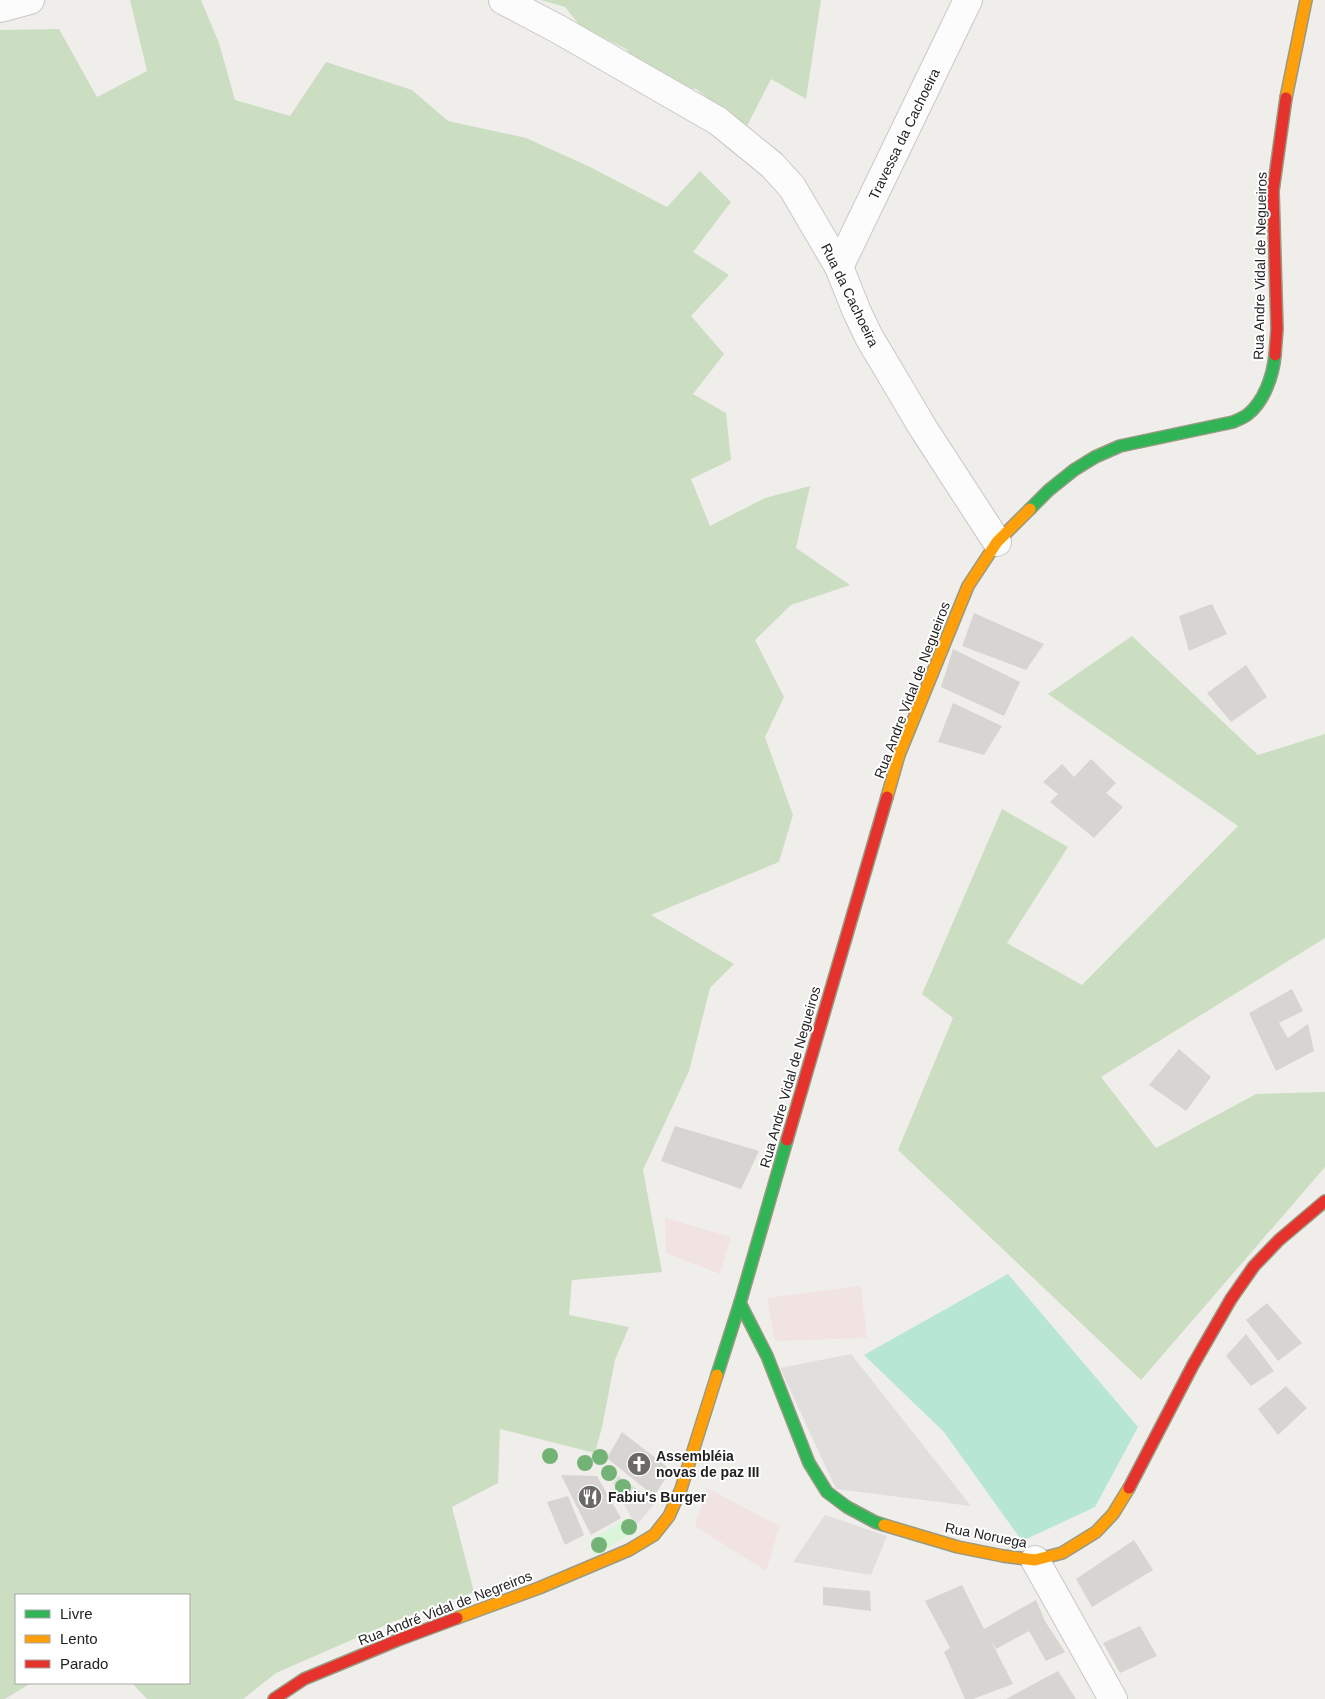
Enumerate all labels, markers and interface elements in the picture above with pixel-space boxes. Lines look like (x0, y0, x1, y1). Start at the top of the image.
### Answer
street label: Travessa da Cachoeira (865, 65, 943, 202)
street label: Rua Andre Vidal de Negueiros (1250, 172, 1270, 360)
street label: Rua da Cachoeira (818, 241, 882, 349)
street label: Rua Andre Vidal de Negueiros (871, 599, 953, 781)
street label: Rua Andre Vidal de Negueiros (756, 984, 824, 1170)
place label: Assembléia novas de paz III (656, 1448, 759, 1480)
church icon: Assembléia novas de paz III (626, 1451, 652, 1477)
restaurant icon: Fabiu's Burger (577, 1484, 603, 1510)
place label: Fabiu's Burger (608, 1489, 707, 1505)
street label: Rua Noruega (944, 1519, 1029, 1551)
street label: Rua André Vidal de Negreiros (356, 1567, 534, 1649)
legend (15, 1594, 190, 1684)
text: Livre (60, 1605, 93, 1622)
text: Lento (60, 1630, 98, 1647)
text: Parado (60, 1655, 108, 1672)

